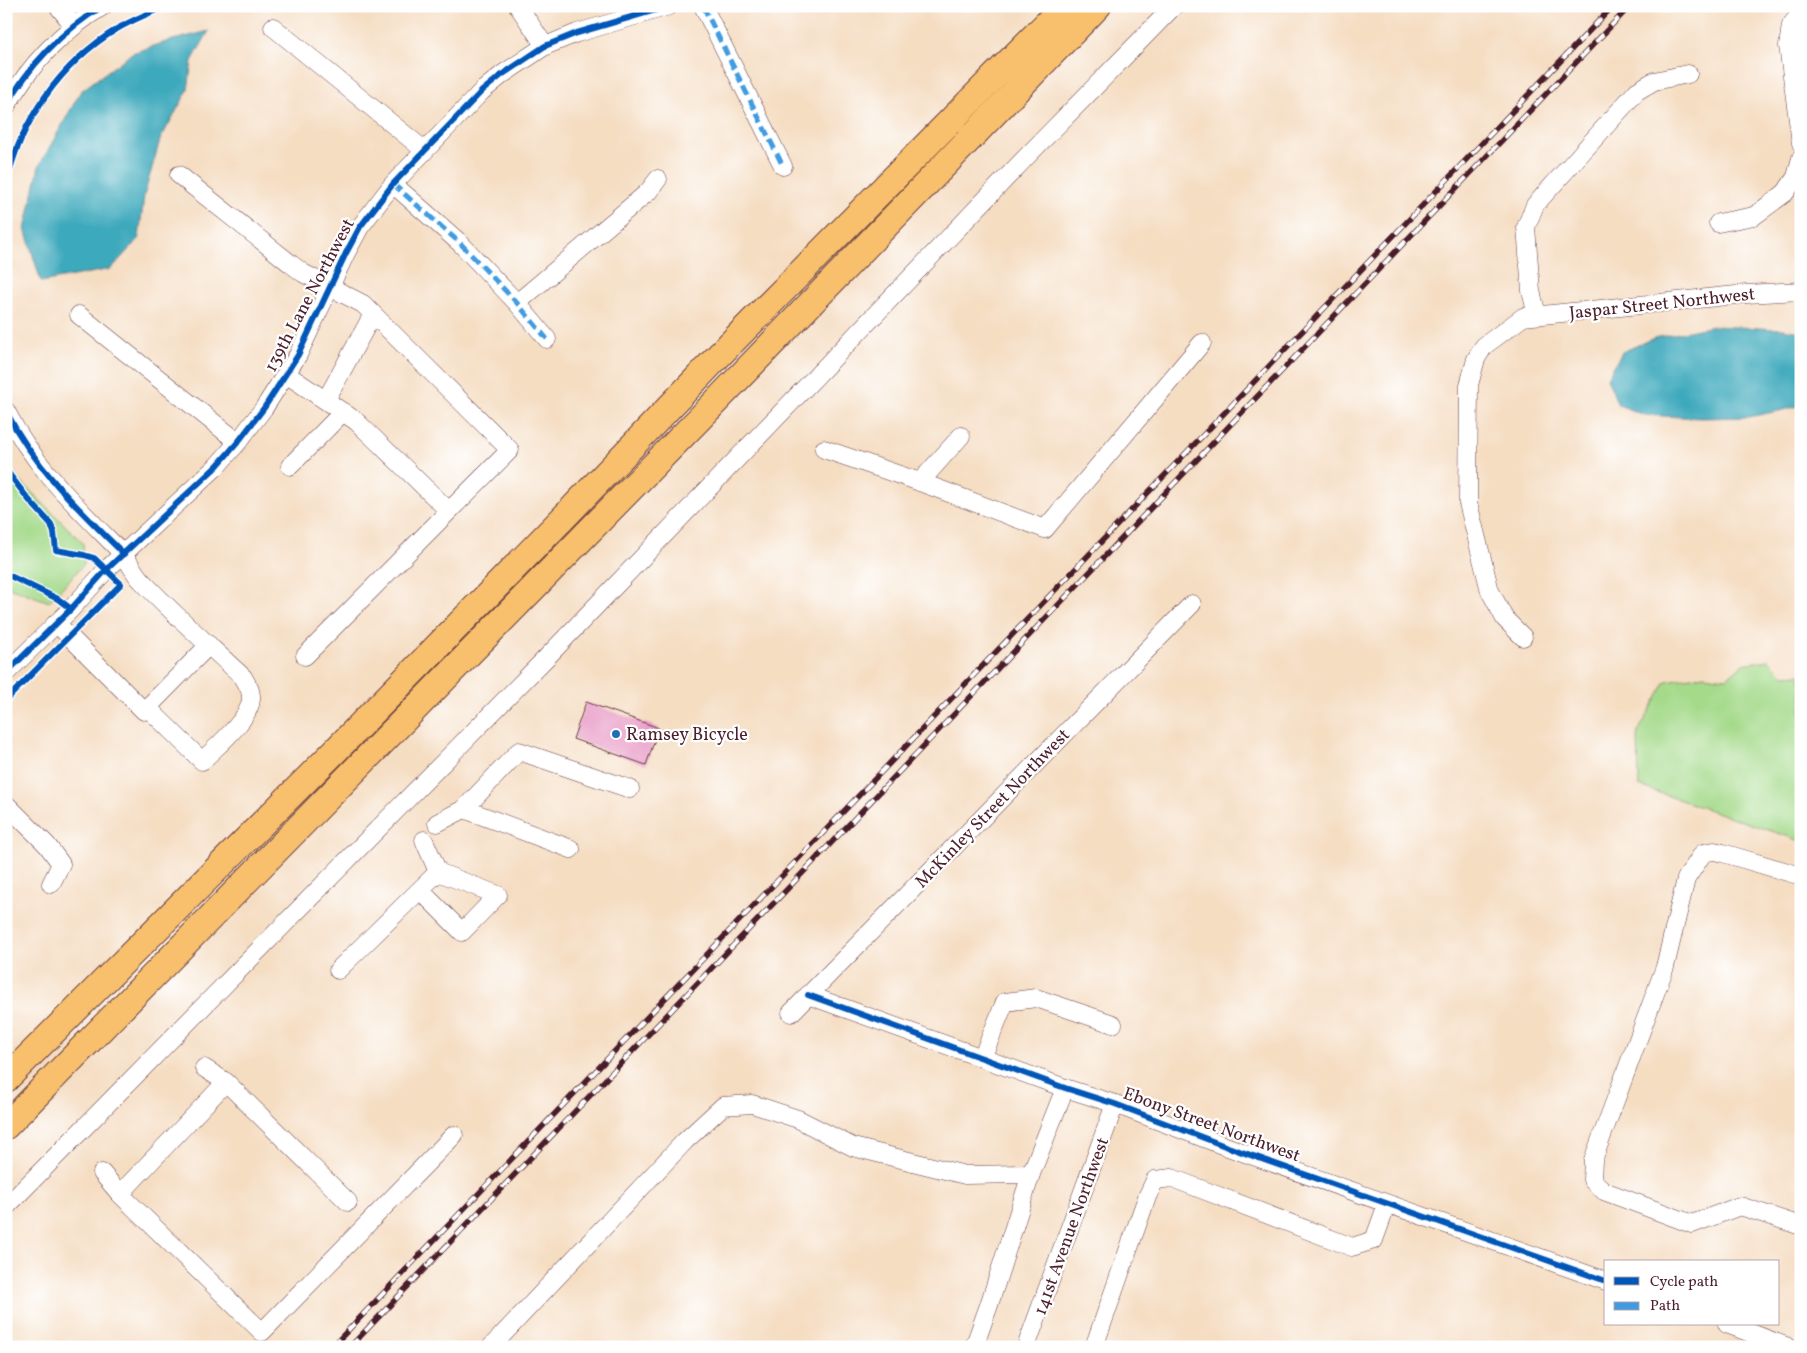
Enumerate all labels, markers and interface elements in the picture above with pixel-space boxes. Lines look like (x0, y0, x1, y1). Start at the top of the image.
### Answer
street label: 139th Lane Northwest (259, 214, 361, 377)
street label: Jaspar Street Northwest (1568, 282, 1756, 327)
place label: Ramsey Bicycle (626, 723, 748, 748)
street label: McKinley Street Northwest (910, 724, 1076, 894)
marker: Ramsey Bicycle (610, 728, 622, 740)
street label: Ebony Street Northwest (1119, 1082, 1304, 1169)
street label: 141st Avenue Northwest (1029, 1134, 1116, 1319)
legend (1604, 1260, 1780, 1326)
text: Cycle path (1650, 1272, 1718, 1293)
text: Path (1650, 1296, 1680, 1317)

